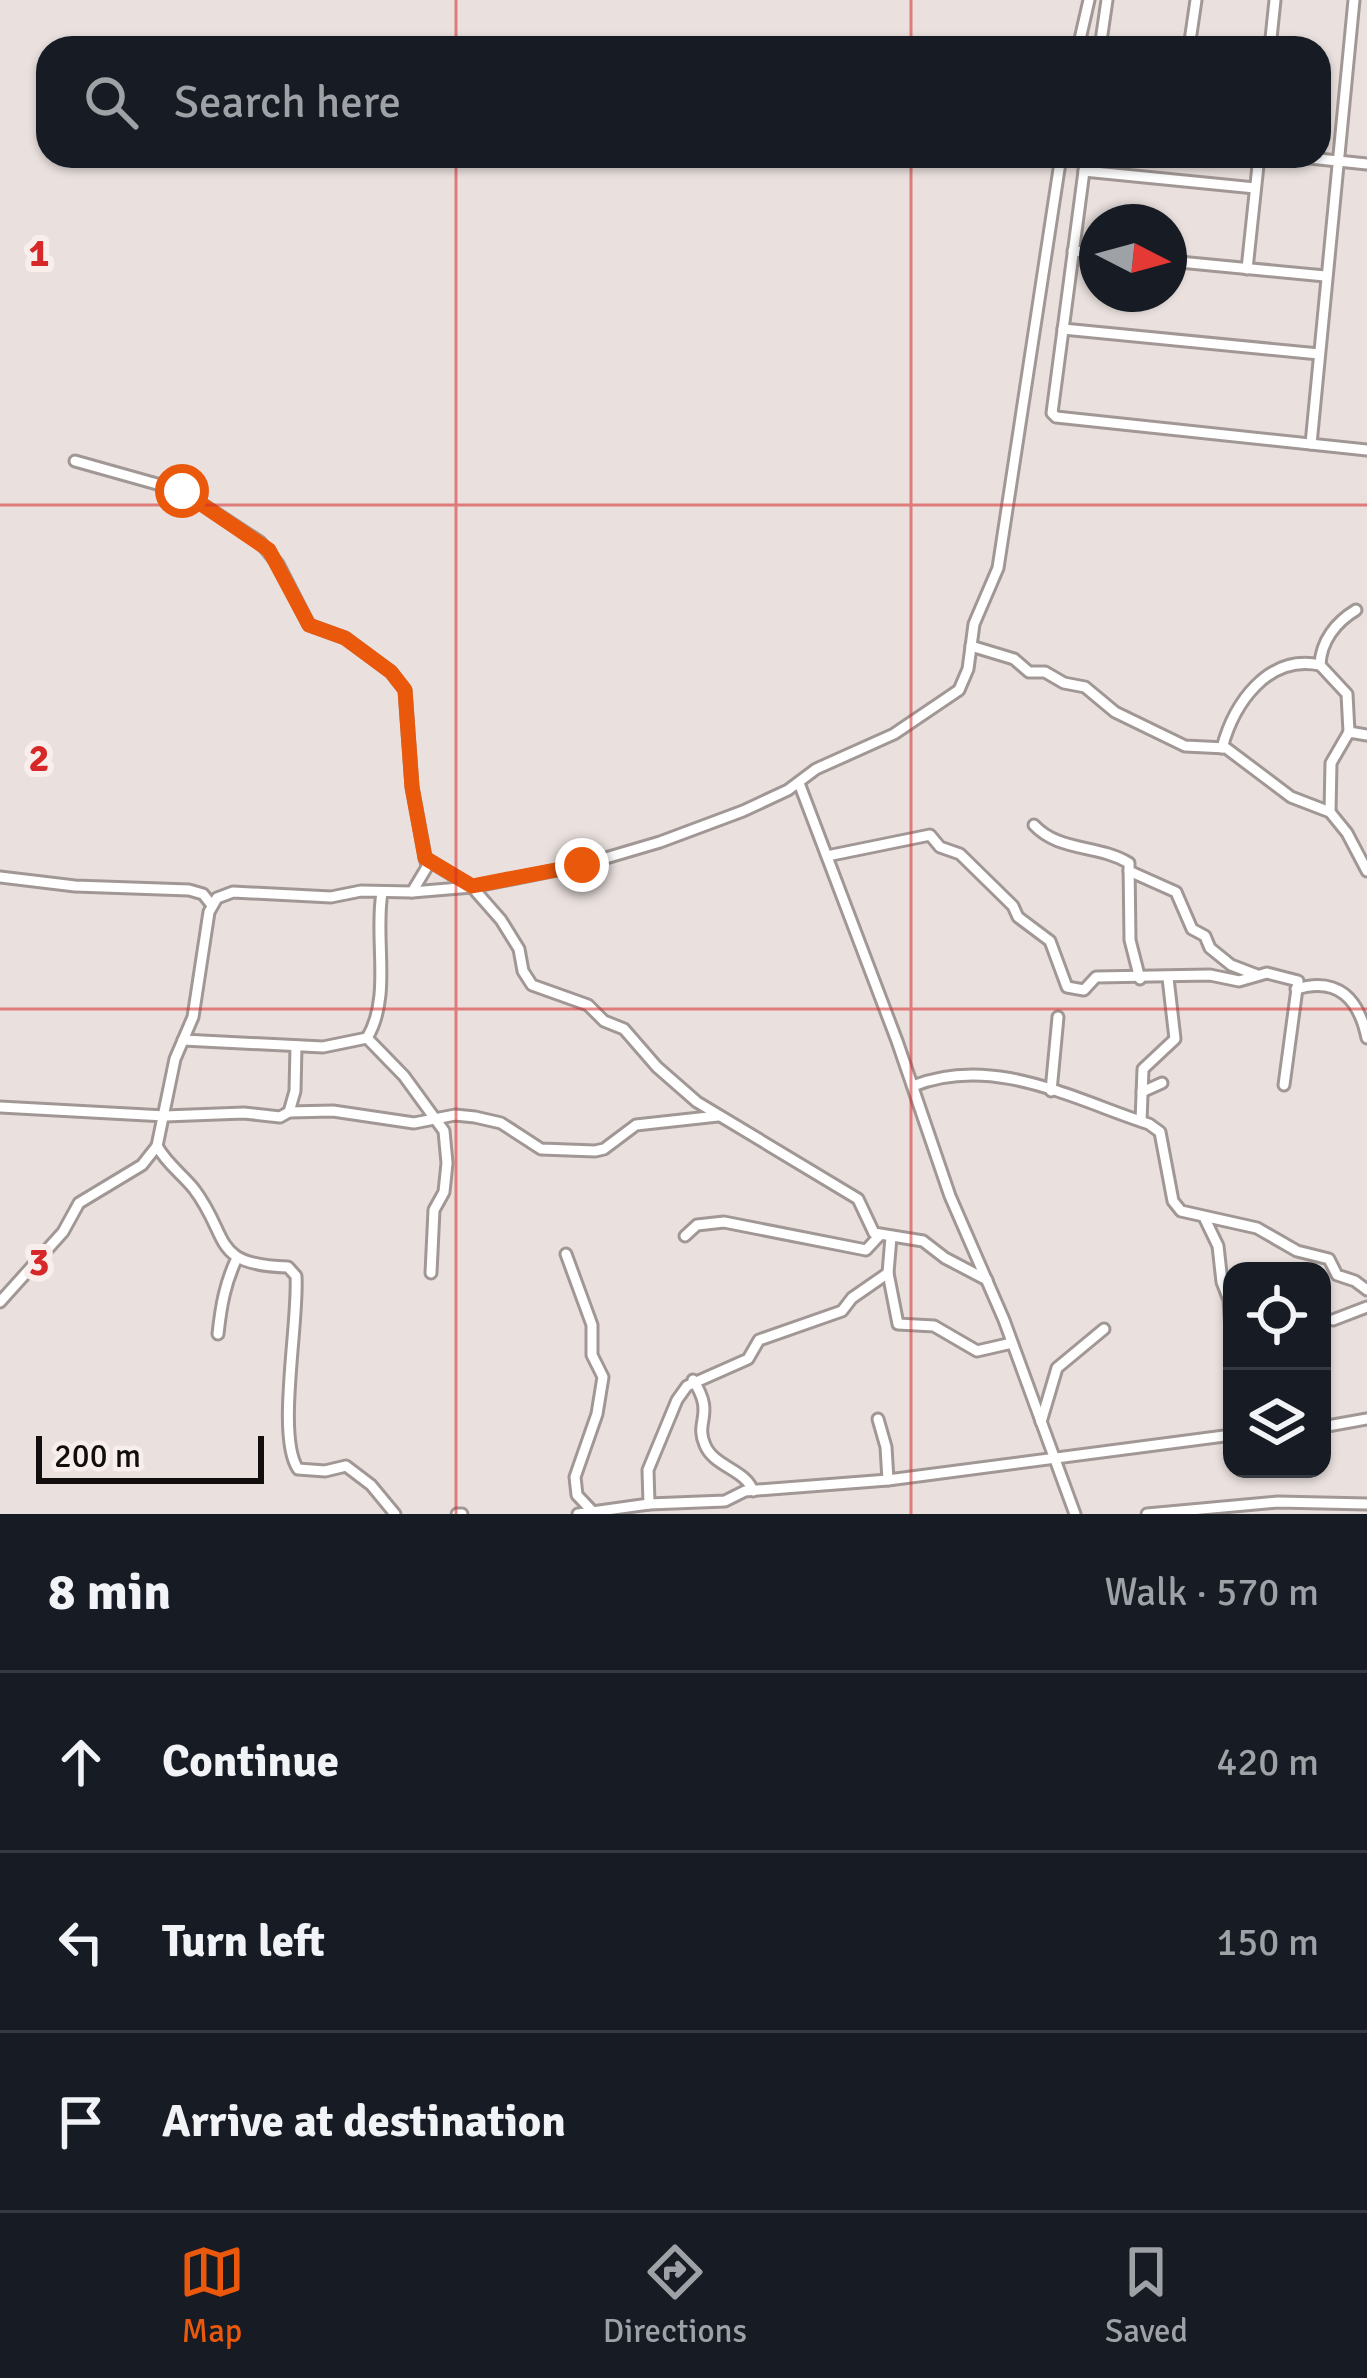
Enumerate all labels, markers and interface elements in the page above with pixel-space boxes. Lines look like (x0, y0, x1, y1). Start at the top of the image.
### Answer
search box (36, 36, 1331, 168)
icon: search (78, 69, 144, 135)
text: Search here (174, 75, 401, 130)
north arrow (1079, 204, 1187, 312)
text: 1 (28, 229, 50, 277)
route start (155, 464, 209, 518)
text: 2 (28, 734, 50, 782)
route end (555, 838, 609, 892)
text: 3 (28, 1238, 50, 1286)
map controls (1223, 1262, 1331, 1478)
button: locate (1223, 1262, 1331, 1370)
button: layers (1223, 1370, 1331, 1478)
scale bar (36, 1430, 264, 1483)
text: 200 m (54, 1436, 141, 1477)
text: 8 min (48, 1561, 171, 1624)
text: Walk · 570 m (1105, 1568, 1319, 1616)
icon: ahead (48, 1729, 114, 1795)
text: Continue (162, 1734, 339, 1789)
text: 420 m (1216, 1738, 1319, 1786)
icon: left (48, 1909, 114, 1975)
text: Turn left (162, 1914, 325, 1969)
text: 150 m (1216, 1918, 1319, 1966)
icon: arrive (48, 2089, 114, 2155)
text: Arrive at destination (162, 2094, 566, 2149)
tab: Map (179, 2239, 245, 2352)
tab: Directions (603, 2239, 747, 2352)
tab: Saved (1105, 2239, 1188, 2352)

